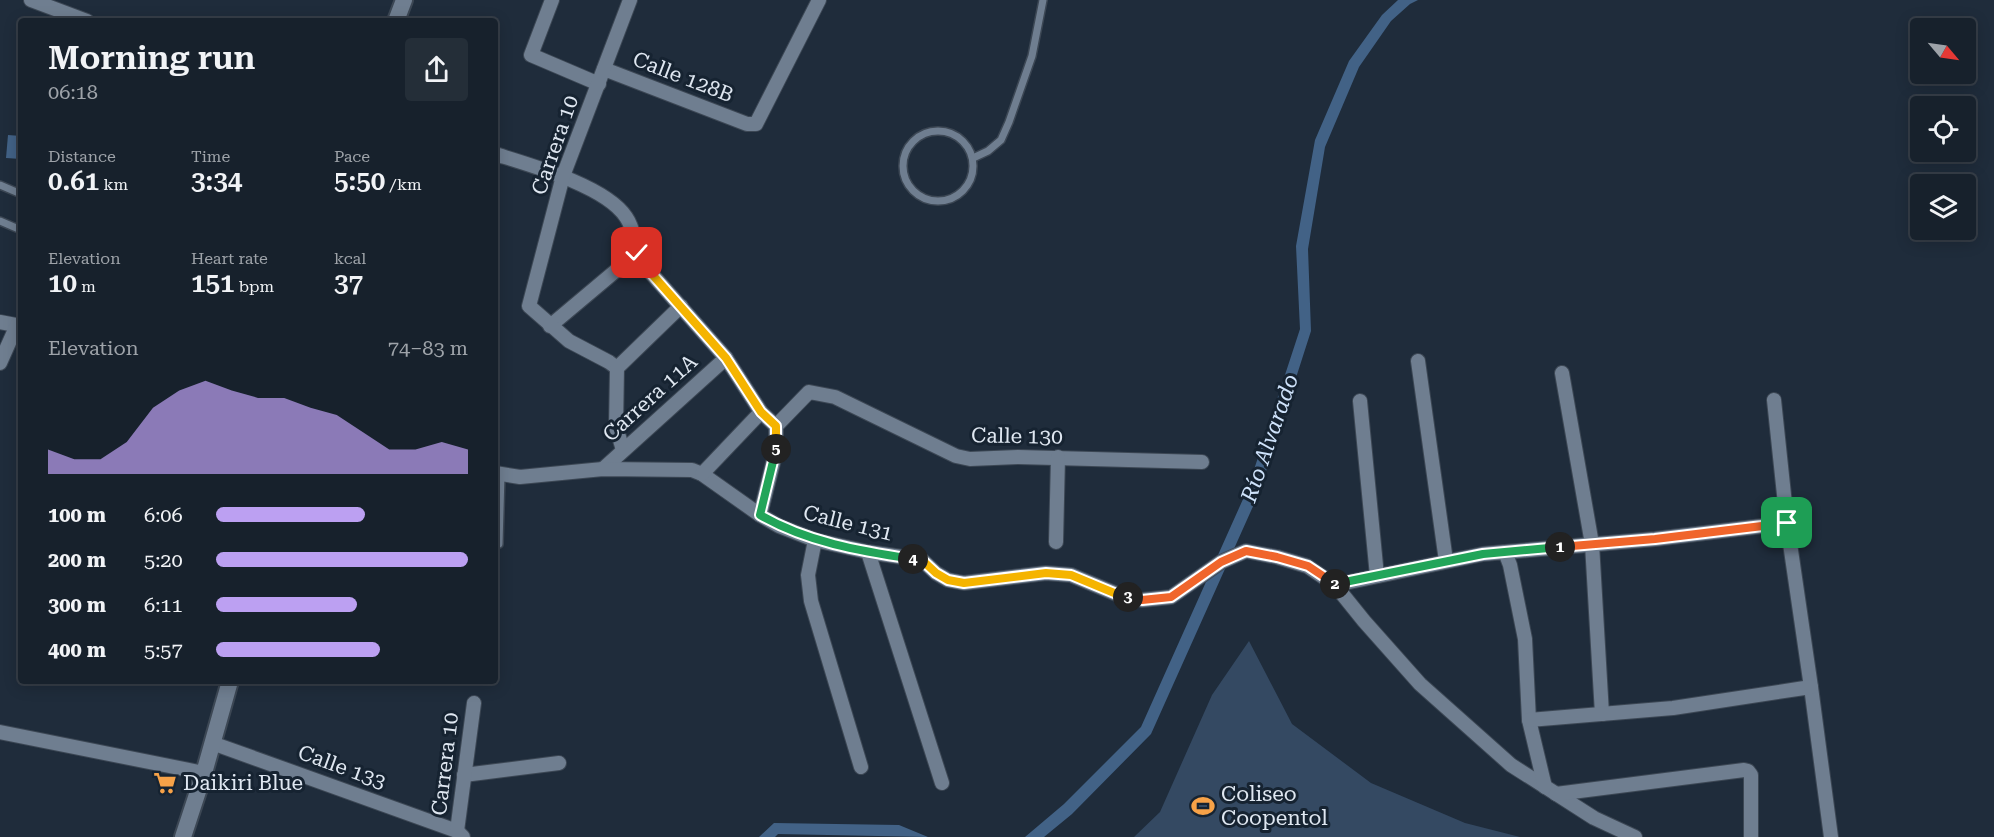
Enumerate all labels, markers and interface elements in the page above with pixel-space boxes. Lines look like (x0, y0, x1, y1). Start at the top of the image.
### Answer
north arrow (1910, 18, 1976, 84)
map controls (1910, 18, 1976, 240)
text: Morning run (48, 38, 255, 77)
button: share (405, 38, 468, 101)
street label: Calle 128B (629, 47, 737, 107)
text: 06:18 (48, 80, 98, 104)
street label: Carrera 10 (527, 92, 583, 198)
button: locate (1910, 96, 1976, 162)
text: Distance (48, 147, 116, 166)
text: Time (191, 147, 230, 166)
text: Pace (334, 147, 370, 166)
text: 0.61 (48, 166, 99, 196)
text: 3:34 (191, 166, 242, 196)
text: 5:50 (334, 166, 385, 196)
button: layers (1910, 174, 1976, 240)
text: km (99, 175, 128, 194)
text: /km (385, 175, 422, 194)
pin (611, 227, 662, 278)
icon: check (620, 236, 653, 269)
text: Elevation (48, 249, 121, 268)
text: Heart rate (191, 249, 268, 268)
text: kcal (334, 249, 366, 268)
text: 10 (48, 268, 77, 298)
text: 151 (191, 268, 235, 298)
text: 37 (334, 268, 363, 298)
text: m (77, 277, 96, 296)
text: bpm (235, 277, 274, 296)
text: Elevation (48, 336, 139, 360)
text: 74–83 m (388, 336, 468, 360)
street label: Carrera 11A (598, 349, 702, 447)
water label: Río Alvarado (1236, 371, 1303, 506)
street label: Calle 130 (971, 423, 1063, 449)
pin: 5 (761, 434, 791, 464)
text: 5 (772, 439, 780, 458)
pin (1761, 497, 1812, 548)
street label: Calle 131 (801, 500, 895, 546)
text: 100 m (48, 503, 106, 527)
text: 6:06 (144, 503, 183, 527)
icon: arrive (1770, 506, 1803, 539)
pin: 1 (1545, 532, 1575, 562)
text: 1 (1556, 537, 1564, 556)
pin: 4 (898, 544, 928, 574)
text: 200 m (48, 548, 106, 572)
text: 5:20 (144, 548, 183, 572)
text: 4 (909, 549, 917, 568)
pin: 2 (1320, 569, 1350, 599)
text: 2 (1331, 574, 1339, 593)
pin: 3 (1113, 582, 1143, 612)
text: 3 (1124, 587, 1132, 606)
text: 300 m (48, 593, 106, 617)
text: 6:11 (144, 593, 183, 617)
text: 400 m (48, 638, 106, 662)
text: 5:57 (144, 638, 183, 662)
street label: Carrera 10 (427, 711, 463, 817)
street label: Calle 133 (295, 740, 389, 794)
supermarket icon: Daikiri Blue (152, 770, 178, 796)
place label: Daikiri Blue (183, 771, 303, 795)
place label: Coliseo Coopentol (1221, 782, 1328, 830)
sports icon: Coliseo Coopentol (1190, 793, 1216, 819)

